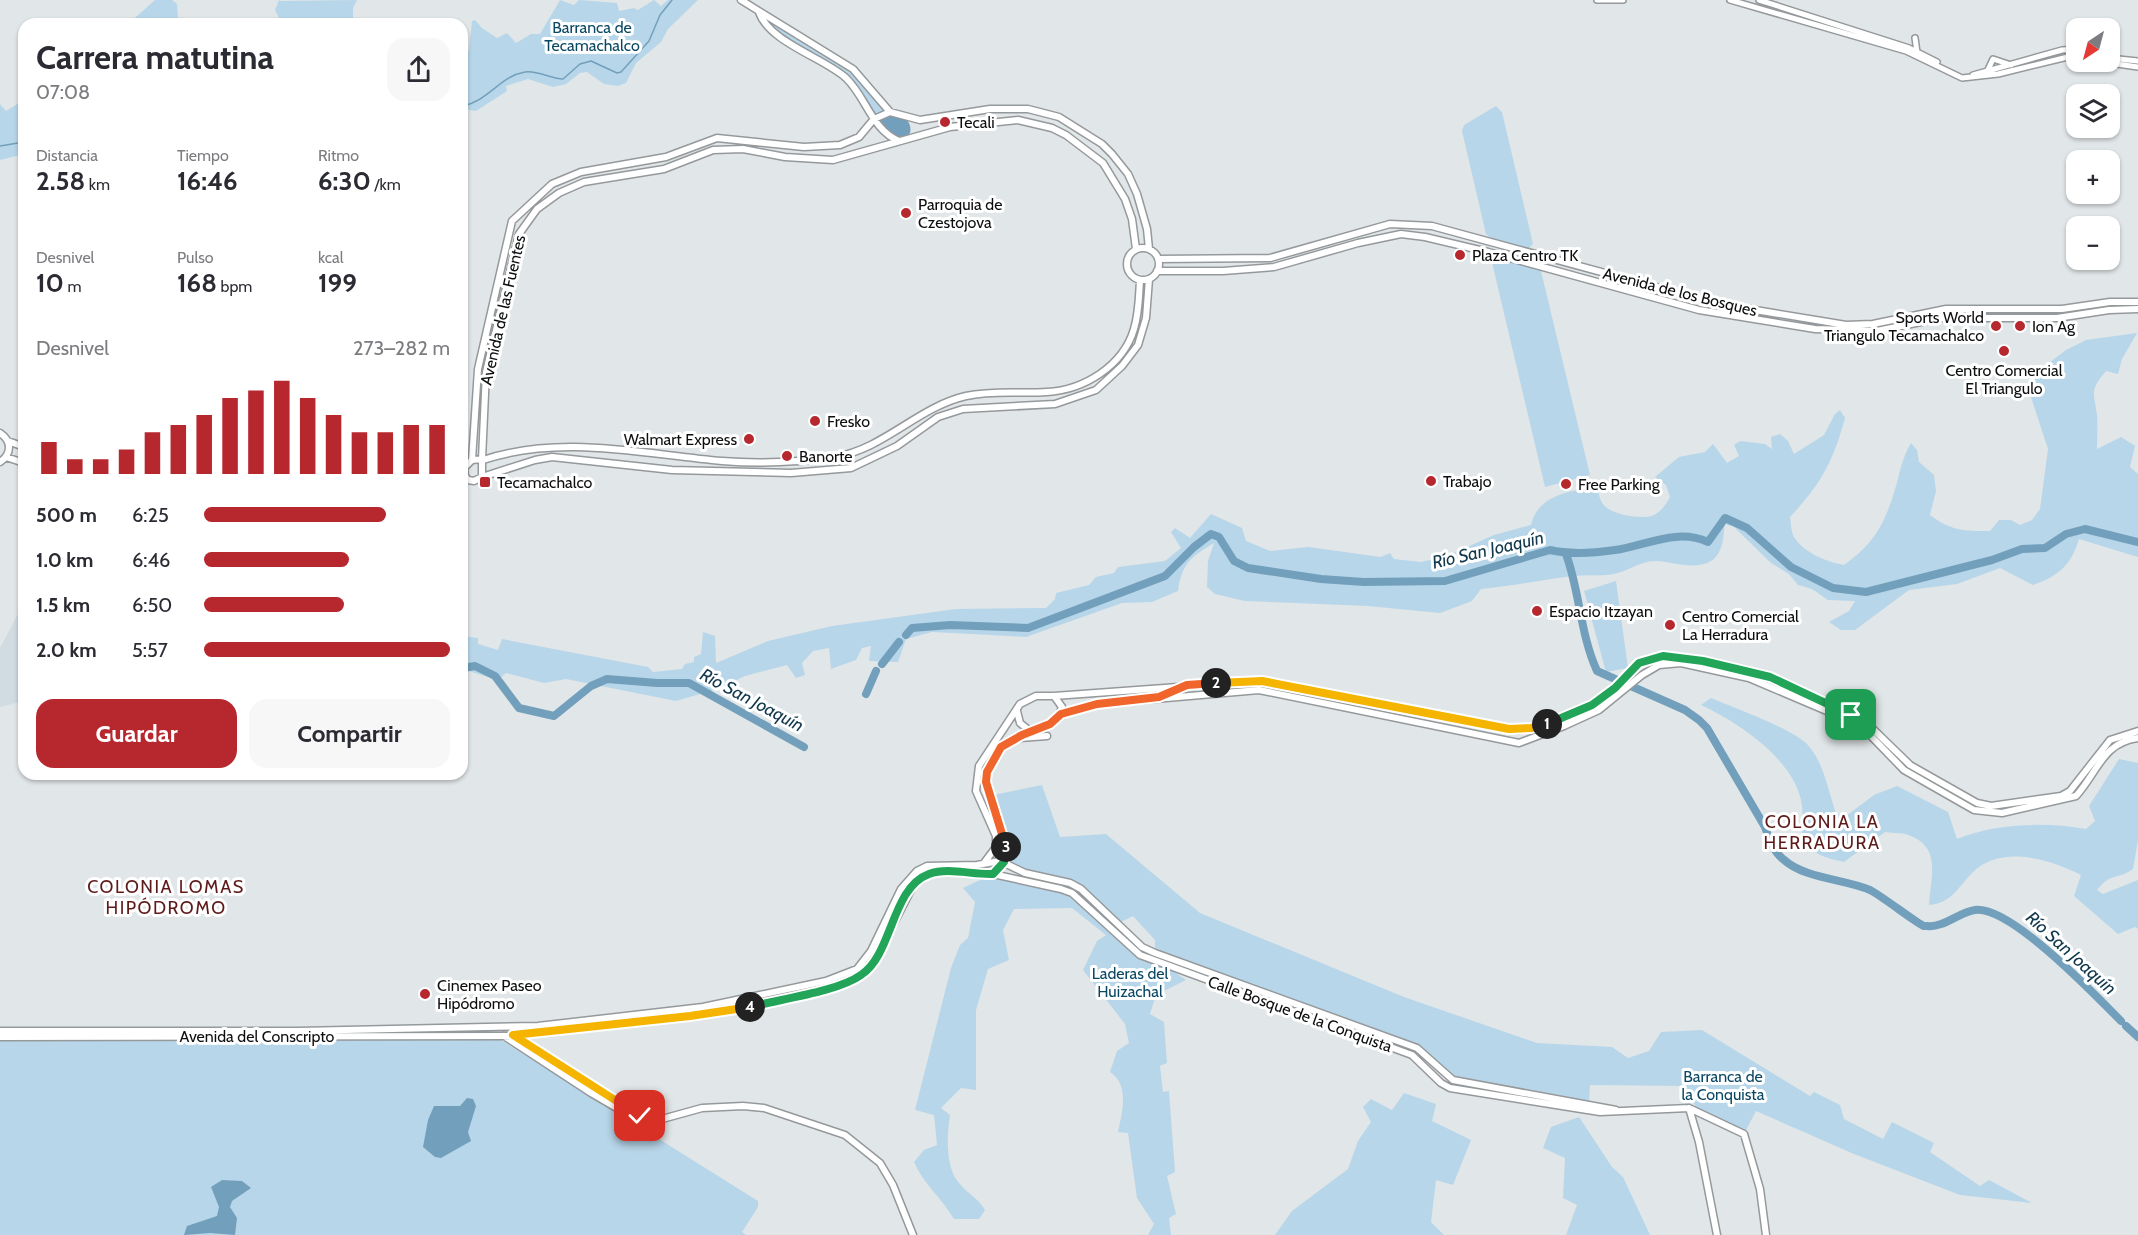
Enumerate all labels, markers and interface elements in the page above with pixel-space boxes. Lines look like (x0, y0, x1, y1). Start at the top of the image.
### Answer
park label: Barranca de Tecamachalco (544, 18, 640, 55)
north arrow (2066, 18, 2120, 72)
map controls (2066, 18, 2120, 270)
text: Carrera matutina (36, 37, 274, 77)
button: share (387, 38, 450, 101)
text: 07:08 (36, 80, 90, 104)
button: layers (2066, 84, 2120, 138)
place label: Tecali (957, 113, 995, 132)
marker: Tecali (938, 115, 952, 129)
text: Distancia (36, 146, 98, 165)
text: Tiempo (177, 146, 229, 165)
text: Ritmo (318, 146, 359, 165)
button: + (2066, 150, 2120, 204)
text: 2.58 (36, 165, 85, 197)
text: 16:46 (177, 165, 238, 197)
text: 6:30 (318, 165, 371, 197)
text: km (85, 175, 110, 194)
text: /km (371, 175, 401, 194)
place label: Parroquia de Czestojova (918, 195, 1002, 232)
marker: Parroquia de Czestojova (899, 206, 913, 220)
button: − (2066, 216, 2120, 270)
street label: Avenida de las Fuentes (476, 233, 530, 387)
place label: Plaza Centro TK (1472, 246, 1578, 265)
text: Desnivel (36, 248, 94, 267)
text: Pulso (177, 248, 214, 267)
text: kcal (318, 248, 344, 267)
marker: Plaza Centro TK (1453, 248, 1467, 262)
street label: Avenida de los Bosques (1601, 264, 1759, 320)
text: 10 (36, 267, 64, 299)
text: 168 (177, 267, 217, 299)
text: 199 (318, 267, 357, 299)
text: m (64, 277, 82, 296)
text: bpm (217, 277, 252, 296)
place label: Sports World Triangulo Tecamachalco (1824, 308, 1984, 345)
place label: Ion Ag (2032, 317, 2076, 336)
marker: Sports World Triangulo Tecamachalco (1989, 319, 2003, 333)
marker: Ion Ag (2013, 319, 2027, 333)
text: Desnivel (36, 336, 109, 360)
text: 273–282 m (353, 336, 450, 360)
marker: Centro Comercial El Triangulo (1997, 344, 2011, 358)
place label: Centro Comercial El Triangulo (1946, 361, 2063, 398)
place label: Fresko (827, 412, 870, 431)
marker: Fresko (808, 414, 822, 428)
place label: Walmart Express (624, 430, 737, 449)
marker: Walmart Express (742, 432, 756, 446)
place label: Banorte (799, 447, 853, 466)
marker: Banorte (780, 449, 794, 463)
place label: Trabajo (1443, 472, 1492, 491)
place label: Tecamachalco (497, 473, 593, 492)
marker: Trabajo (1424, 474, 1438, 488)
marker: Tecamachalco (478, 475, 492, 489)
place label: Free Parking (1578, 475, 1661, 494)
marker: Free Parking (1559, 477, 1573, 491)
text: 500 m (36, 503, 97, 527)
text: 6:25 (132, 503, 169, 527)
water label: Río San Joaquín (1430, 526, 1546, 574)
text: 1.0 km (36, 548, 93, 572)
text: 6:46 (132, 548, 170, 572)
text: 1.5 km (36, 593, 90, 617)
text: 6:50 (132, 593, 172, 617)
place label: Espacio Itzayan (1549, 602, 1653, 621)
marker: Espacio Itzayan (1530, 604, 1544, 618)
place label: Centro Comercial La Herradura (1682, 607, 1799, 644)
marker: Centro Comercial La Herradura (1663, 618, 1677, 632)
text: 2.0 km (36, 638, 97, 662)
text: 5:57 (132, 638, 168, 662)
water label: Río San Joaquín (697, 664, 807, 736)
pin: 2 (1201, 668, 1231, 698)
text: 2 (1212, 673, 1220, 692)
pin (1825, 689, 1876, 740)
icon: arrive (1834, 698, 1867, 731)
button: Guardar (36, 699, 237, 768)
button: Compartir (249, 699, 450, 768)
pin: 1 (1532, 709, 1562, 739)
text: 1 (1544, 714, 1550, 733)
district label: COLONIA LA HERRADURA (1763, 811, 1881, 854)
pin: 3 (991, 832, 1021, 862)
text: 3 (1002, 837, 1010, 856)
district label: COLONIA LOMAS HIPÓDROMO (87, 876, 245, 919)
water label: Río San Joaquín (2021, 907, 2121, 999)
park label: Laderas del Huizachal (1092, 964, 1168, 1001)
street label: Calle Bosque de la Conquista (1205, 972, 1395, 1056)
place label: Cinemex Paseo Hipódromo (437, 976, 542, 1013)
marker: Cinemex Paseo Hipódromo (418, 987, 432, 1001)
pin: 4 (735, 992, 765, 1022)
text: 4 (745, 997, 755, 1016)
street label: Avenida del Conscripto (180, 1027, 335, 1046)
park label: Barranca de la Conquista (1682, 1067, 1765, 1104)
pin (614, 1090, 665, 1141)
icon: check (623, 1099, 656, 1132)

